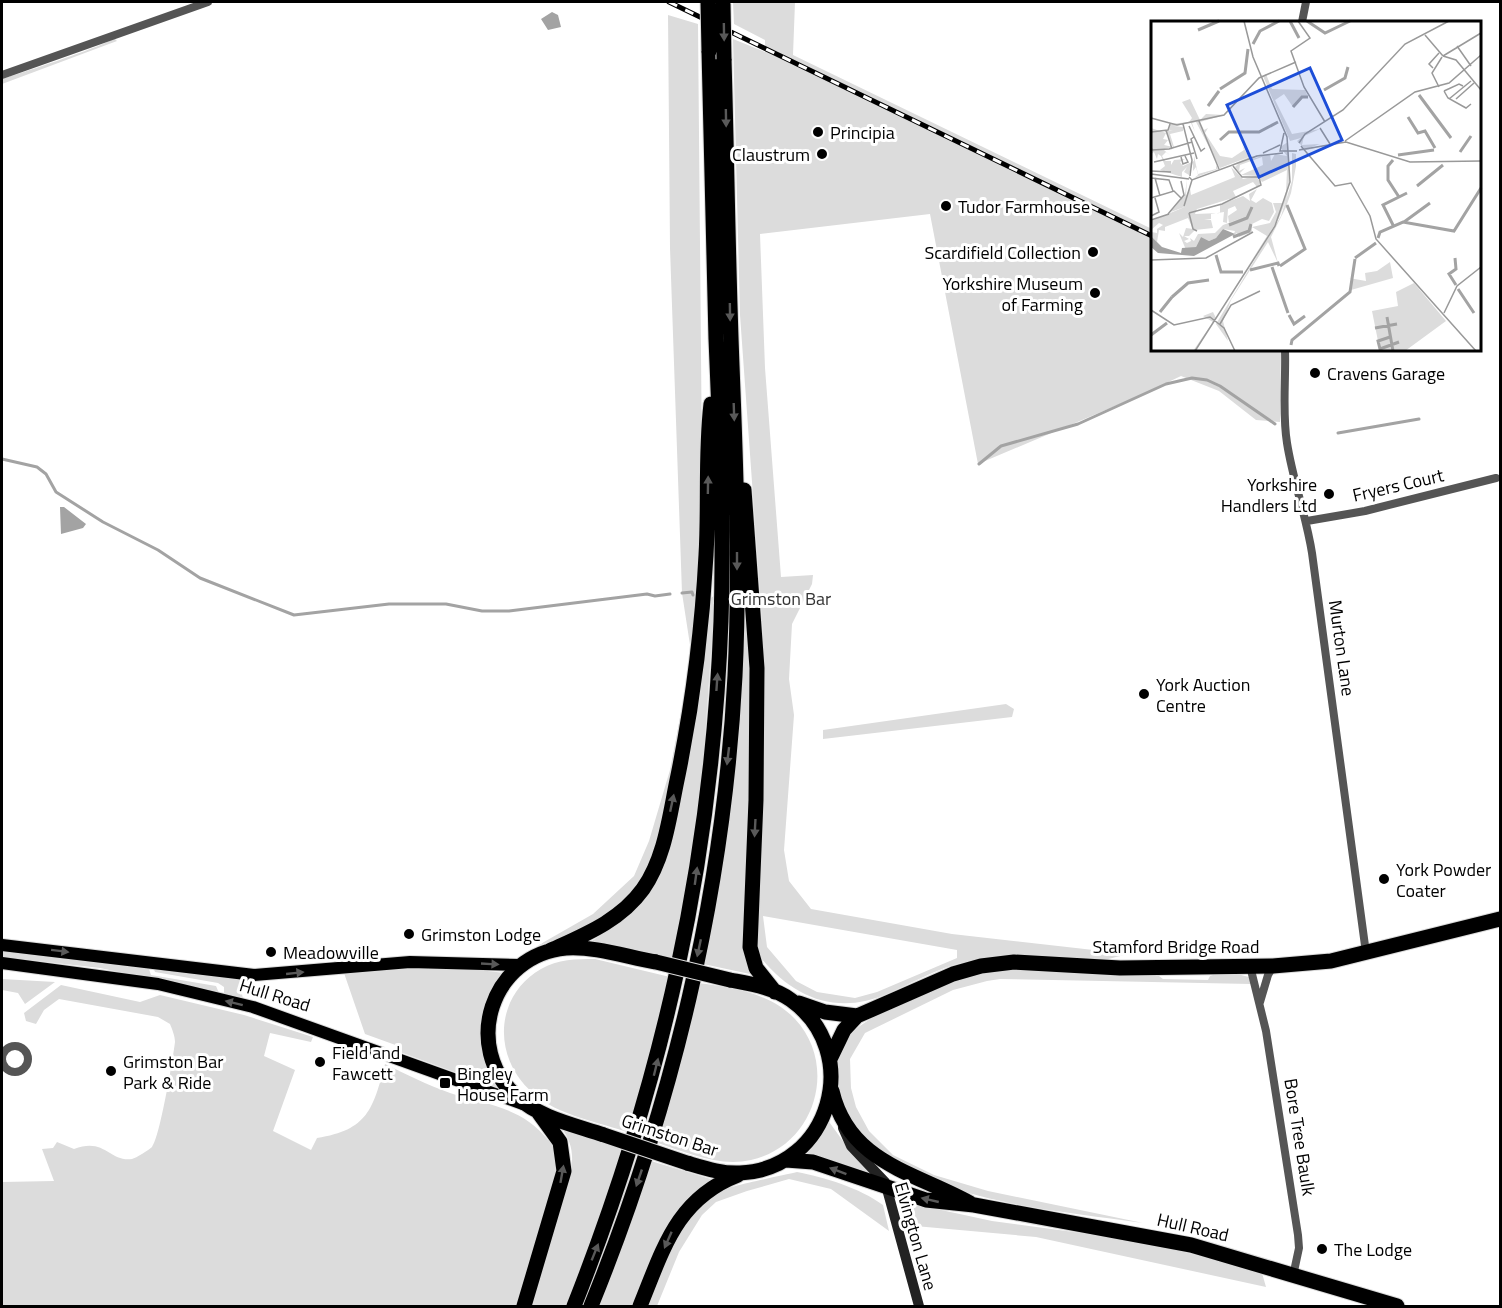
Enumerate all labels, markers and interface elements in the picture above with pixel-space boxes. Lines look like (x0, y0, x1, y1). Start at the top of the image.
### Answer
inset map (1151, 21, 1481, 351)
one-way arrow (719, 22, 729, 41)
one-way arrow (721, 108, 731, 127)
place label: Principia (830, 119, 895, 146)
marker: Principia (811, 125, 825, 139)
place label: Claustrum (732, 141, 810, 168)
marker: Claustrum (815, 147, 829, 161)
place label: Tudor Farmhouse (958, 193, 1090, 220)
marker: Tudor Farmhouse (939, 199, 953, 213)
place label: Scardifield Collection (924, 239, 1081, 266)
marker: Scardifield Collection (1086, 245, 1100, 259)
place label: Yorkshire Museum of Farming (942, 270, 1083, 318)
marker: Yorkshire Museum of Farming (1088, 286, 1102, 300)
one-way arrow (726, 303, 735, 322)
place label: Cravens Garage (1327, 360, 1445, 387)
marker: Cravens Garage (1308, 366, 1322, 380)
one-way arrow (729, 403, 738, 422)
street label: Fryers Court (1350, 461, 1447, 509)
place label: Yorkshire Handlers Ltd (1221, 471, 1317, 519)
one-way arrow (703, 476, 713, 495)
marker: Yorkshire Handlers Ltd (1322, 487, 1336, 501)
one-way arrow (732, 552, 741, 571)
park label: Grimston Bar (731, 585, 831, 612)
street label: Murton Lane (1322, 598, 1362, 698)
place label: York Auction Centre (1156, 671, 1250, 719)
one-way arrow (712, 673, 722, 692)
marker: York Auction Centre (1137, 687, 1151, 701)
one-way arrow (723, 746, 733, 765)
one-way arrow (668, 794, 677, 813)
one-way arrow (751, 819, 760, 838)
place label: York Powder Coater (1396, 856, 1491, 904)
one-way arrow (692, 867, 701, 886)
marker: York Powder Coater (1377, 872, 1391, 886)
place label: Grimston Lodge (421, 921, 541, 948)
marker: Grimston Lodge (402, 927, 416, 941)
street label: Stamford Bridge Road (1093, 933, 1259, 960)
place label: Meadowville (283, 939, 379, 966)
one-way arrow (694, 939, 703, 958)
marker: Meadowville (264, 945, 278, 959)
one-way arrow (50, 946, 69, 956)
one-way arrow (480, 960, 499, 969)
one-way arrow (286, 968, 305, 978)
street label: Hull Road (236, 971, 314, 1019)
one-way arrow (225, 997, 243, 1007)
place label: Field and Fawcett (332, 1039, 400, 1087)
place label: Grimston Bar Park & Ride (123, 1048, 223, 1096)
marker: Field and Fawcett (313, 1055, 327, 1069)
one-way arrow (651, 1058, 661, 1076)
place label: Bingley House Farm (457, 1060, 549, 1108)
marker: Grimston Bar Park & Ride (104, 1064, 118, 1078)
marker: Bingley House Farm (438, 1076, 452, 1090)
street label: Bore Tree Baulk (1277, 1076, 1323, 1198)
street label: Grimston Bar (618, 1107, 722, 1163)
one-way arrow (558, 1165, 567, 1184)
one-way arrow (829, 1166, 847, 1175)
one-way arrow (634, 1169, 643, 1187)
street label: Elvington Lane (888, 1179, 944, 1293)
one-way arrow (921, 1195, 940, 1204)
street label: Hull Road (1154, 1206, 1232, 1248)
one-way arrow (663, 1231, 673, 1249)
place label: The Lodge (1334, 1236, 1412, 1263)
marker: The Lodge (1315, 1242, 1329, 1256)
one-way arrow (591, 1243, 600, 1261)

